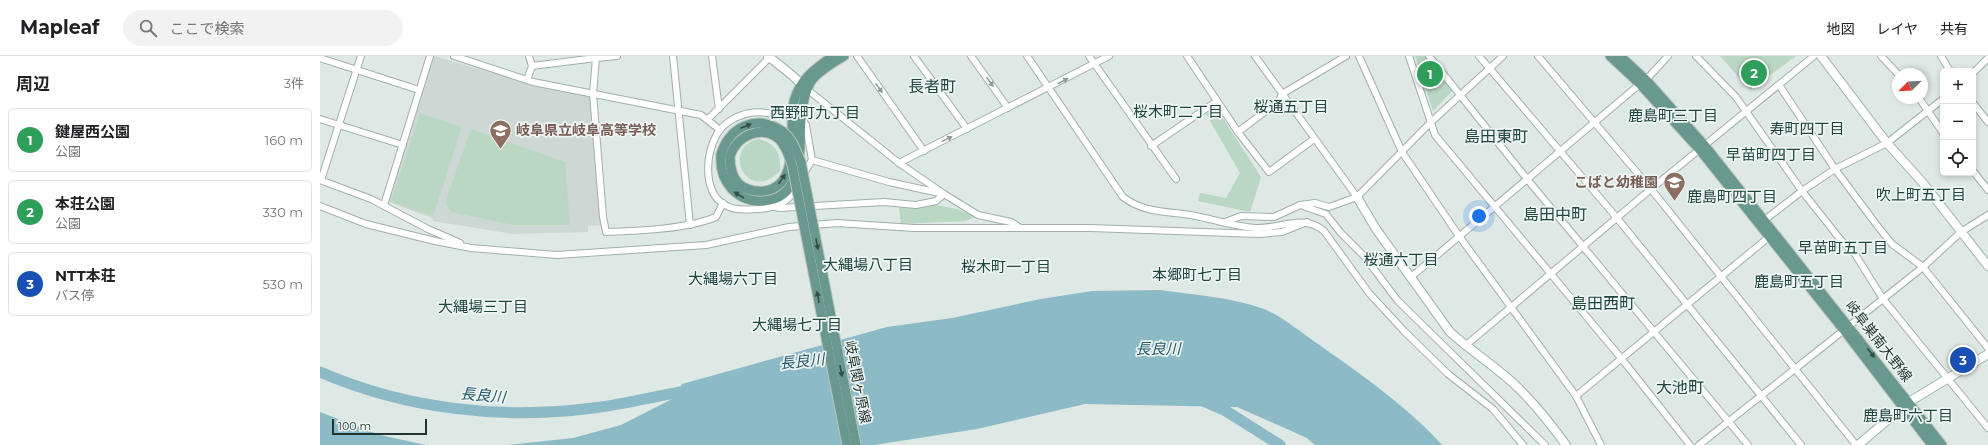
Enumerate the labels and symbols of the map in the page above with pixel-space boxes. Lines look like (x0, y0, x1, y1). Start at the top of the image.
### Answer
pin: 2 (1741, 58, 1767, 88)
pin: 1 (1417, 59, 1443, 89)
north arrow (1892, 68, 1928, 104)
district label: 長者町 (908, 77, 956, 96)
one-way arrow (986, 77, 994, 88)
one-way arrow (1057, 77, 1068, 84)
one-way arrow (875, 83, 883, 93)
district label: 桜通五丁目 (1253, 97, 1329, 116)
district label: 桜木町二丁目 (1133, 102, 1223, 121)
district label: 西野町九丁目 (770, 103, 860, 122)
district label: 鹿島町三丁目 (1628, 106, 1718, 125)
school or university icon: 岐阜県立岐阜高等学校 (488, 117, 514, 150)
district label: 寿町四丁目 (1769, 119, 1845, 138)
place label: 岐阜県立岐阜高等学校 (516, 121, 656, 139)
one-way arrow (740, 123, 752, 130)
district label: 島田東町 (1464, 127, 1528, 146)
one-way arrow (941, 136, 952, 142)
district label: 早苗町四丁目 (1726, 145, 1816, 164)
school or university icon: こばと幼稚園 (1661, 169, 1687, 202)
place label: こばと幼稚園 (1574, 173, 1658, 191)
one-way arrow (778, 174, 786, 185)
district label: 吹上町五丁目 (1876, 185, 1966, 204)
district label: 鹿島町四丁目 (1687, 187, 1777, 206)
one-way arrow (733, 191, 745, 198)
district label: 島田中町 (1523, 205, 1587, 224)
your location (1469, 206, 1489, 226)
one-way arrow (814, 237, 820, 250)
district label: 早苗町五丁目 (1798, 238, 1888, 257)
district label: 桜通六丁目 (1363, 250, 1439, 269)
district label: 大縄場八丁目 (823, 255, 913, 274)
district label: 桜木町一丁目 (961, 257, 1051, 276)
district label: 本郷町七丁目 (1152, 265, 1242, 284)
district label: 大縄場六丁目 (688, 269, 778, 288)
district label: 鹿島町五丁目 (1754, 272, 1844, 291)
one-way arrow (815, 291, 821, 303)
district label: 島田西町 (1571, 294, 1635, 313)
district label: 大縄場三丁目 (438, 297, 528, 316)
street label: 岐阜巣南大野線 (1842, 297, 1916, 385)
district label: 大縄場七丁目 (752, 315, 842, 334)
street label: 岐阜関ヶ原線 (841, 339, 875, 425)
water label: 長良川 (1135, 339, 1182, 358)
pin: 3 (1950, 345, 1976, 375)
one-way arrow (1866, 348, 1875, 359)
water label: 長良川 (779, 349, 827, 373)
one-way arrow (839, 365, 845, 377)
district label: 大池町 (1656, 378, 1704, 397)
water label: 長良川 (460, 384, 508, 407)
district label: 鹿島町六丁目 (1863, 406, 1953, 425)
scale bar (332, 417, 427, 436)

